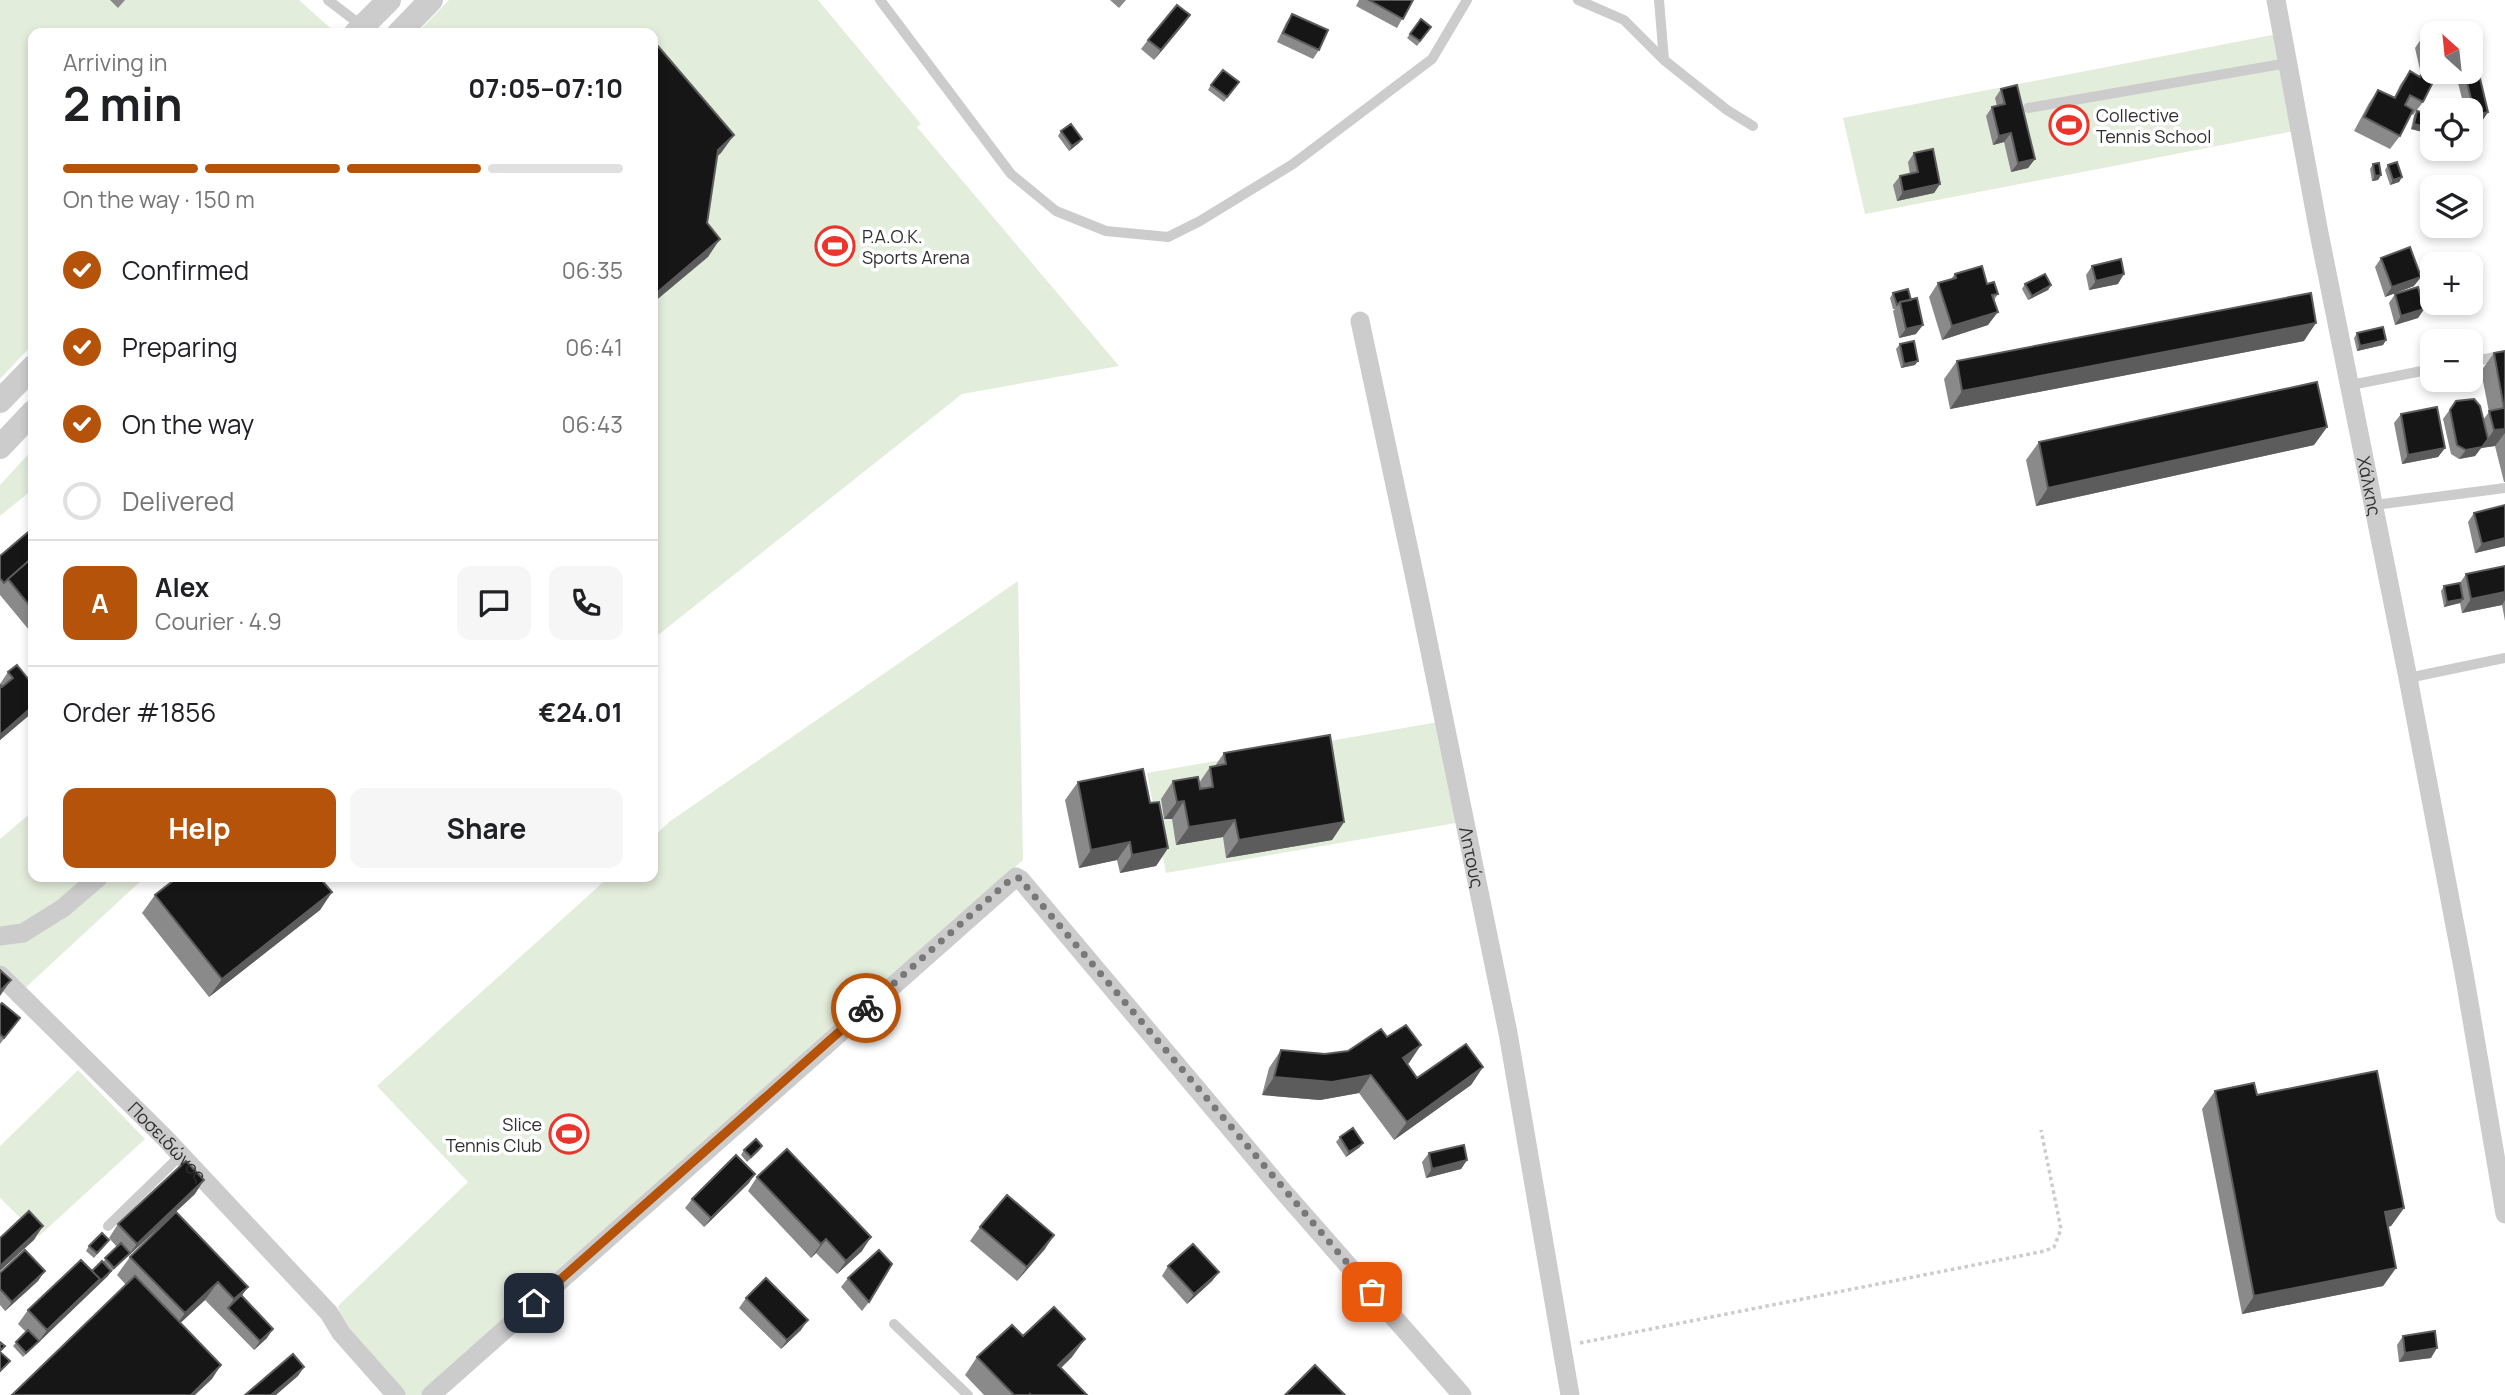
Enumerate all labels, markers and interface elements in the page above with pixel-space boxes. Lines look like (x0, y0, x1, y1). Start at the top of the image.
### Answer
north arrow (2420, 21, 2483, 84)
map controls (2420, 21, 2483, 392)
text: Arriving in (63, 46, 168, 78)
text: 07:05–07:10 (468, 70, 623, 106)
text: 2 min (63, 72, 183, 135)
button: locate (2420, 98, 2483, 161)
place label: Collective Tennis School (2096, 103, 2211, 148)
sports icon: Collective Tennis School (2048, 104, 2090, 146)
button: layers (2420, 175, 2483, 238)
text: On the way · 150 m (63, 183, 255, 215)
place label: P.A.O.K. Sports Arena (862, 224, 970, 269)
sports icon: P.A.O.K. Sports Arena (814, 225, 856, 267)
icon: check (63, 251, 101, 289)
text: Confirmed (122, 252, 249, 288)
button: + (2420, 252, 2483, 315)
text: 06:35 (562, 254, 623, 286)
icon: check (63, 328, 101, 366)
text: Preparing (122, 329, 238, 365)
button: − (2420, 329, 2483, 392)
text: 06:41 (565, 331, 623, 363)
icon: check (63, 405, 101, 443)
text: On the way (122, 406, 254, 442)
text: 06:43 (562, 408, 623, 440)
street label: Χάλκης (2352, 454, 2387, 518)
text: Delivered (122, 483, 234, 519)
button: chat (457, 566, 531, 640)
button: phone (549, 566, 623, 640)
text: Alex (155, 569, 209, 605)
text: A (91, 585, 109, 621)
text: Courier · 4.9 (155, 605, 282, 637)
text: Order #1856 (63, 694, 216, 730)
text: €24.01 (539, 694, 623, 730)
button: Help (63, 788, 336, 868)
button: Share (350, 788, 623, 868)
street label: Λητούς (1454, 825, 1490, 890)
courier (831, 973, 901, 1043)
icon: bike (847, 989, 885, 1027)
street label: Ποσειδώνος (123, 1096, 212, 1187)
place label: Slice Tennis Club (445, 1112, 542, 1157)
sports icon: Slice Tennis Club (548, 1113, 590, 1155)
pin (1342, 1262, 1402, 1322)
pin (504, 1273, 564, 1333)
icon: bag (1353, 1273, 1391, 1311)
icon: home (515, 1284, 553, 1322)

